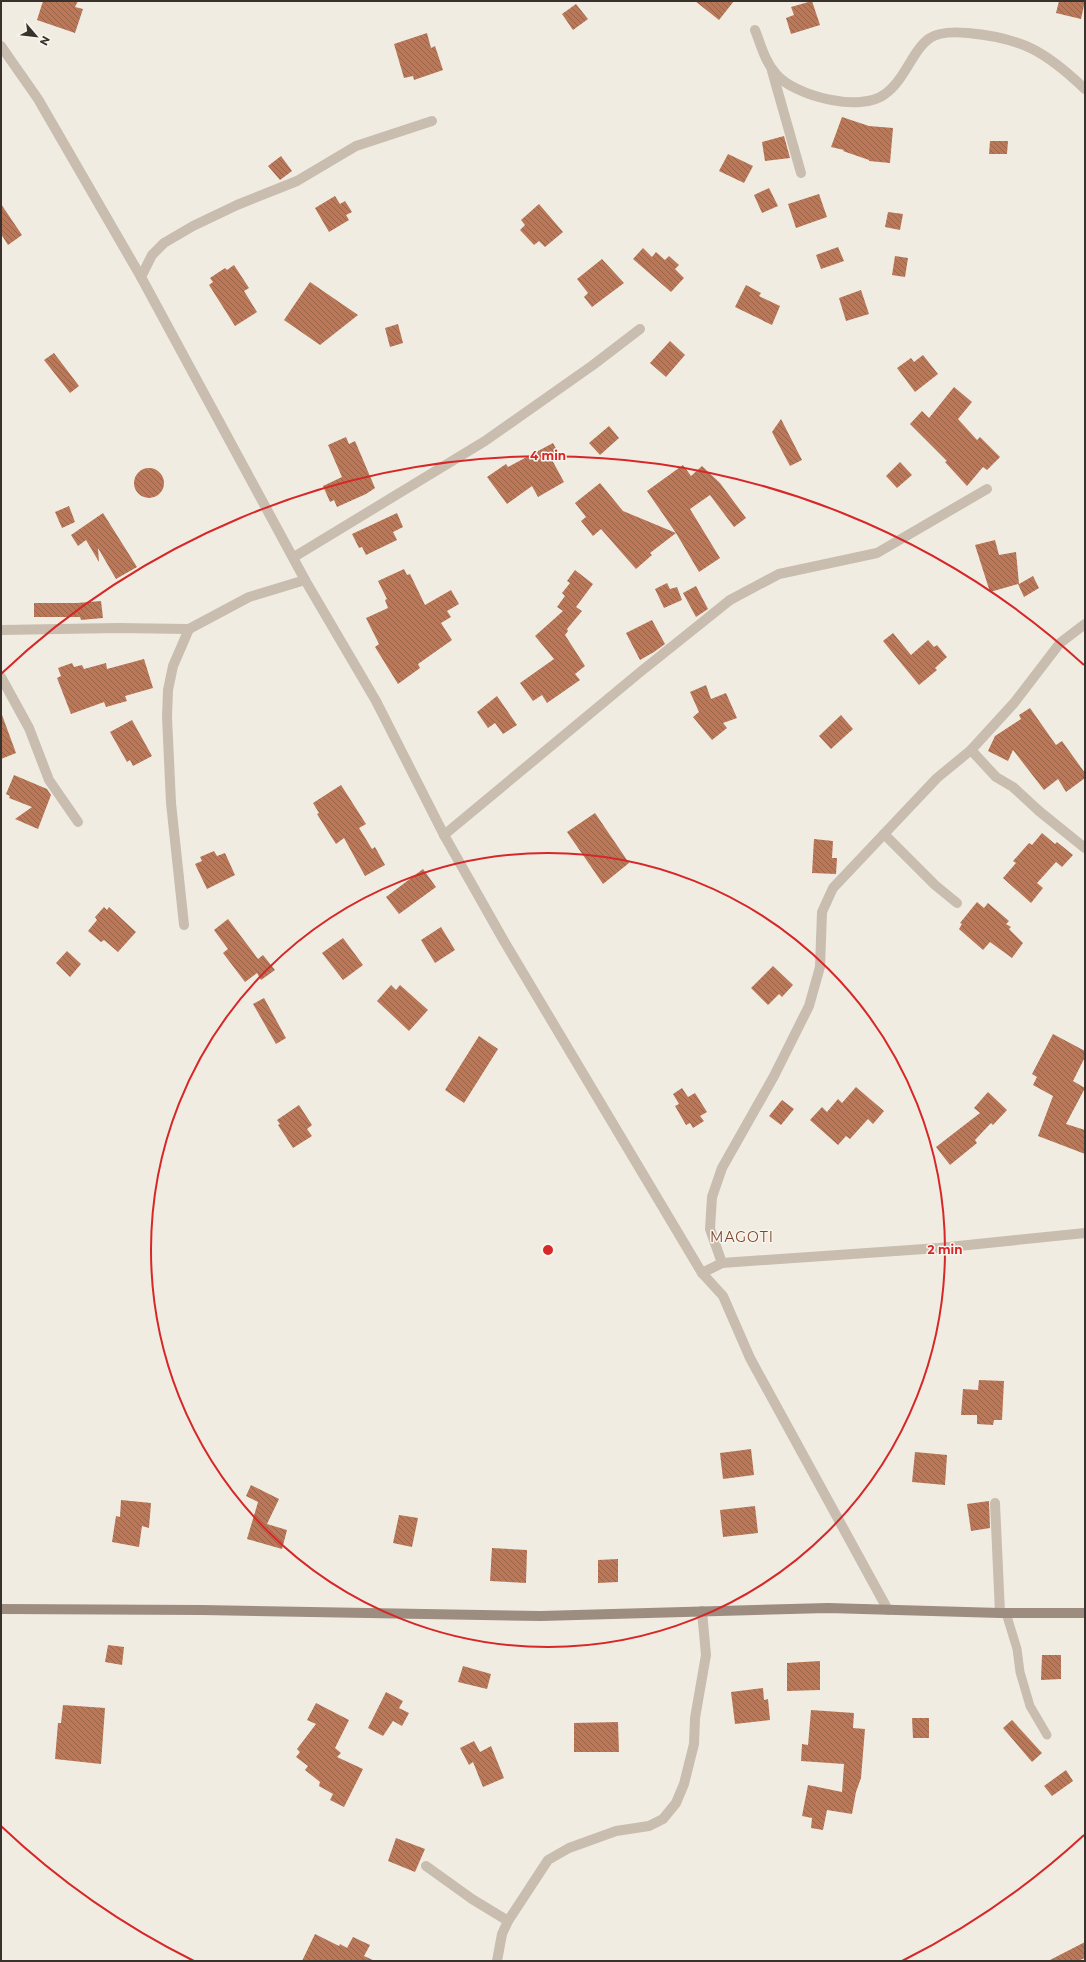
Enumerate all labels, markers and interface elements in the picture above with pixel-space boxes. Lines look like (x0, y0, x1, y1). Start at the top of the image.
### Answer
north arrow (16, 16, 56, 56)
text: N (37, 33, 53, 48)
text: 4 min (530, 448, 566, 463)
district label: MAGOTI (710, 1228, 774, 1246)
text: 2 min (928, 1242, 962, 1257)
centre of rings (541, 1243, 555, 1257)

